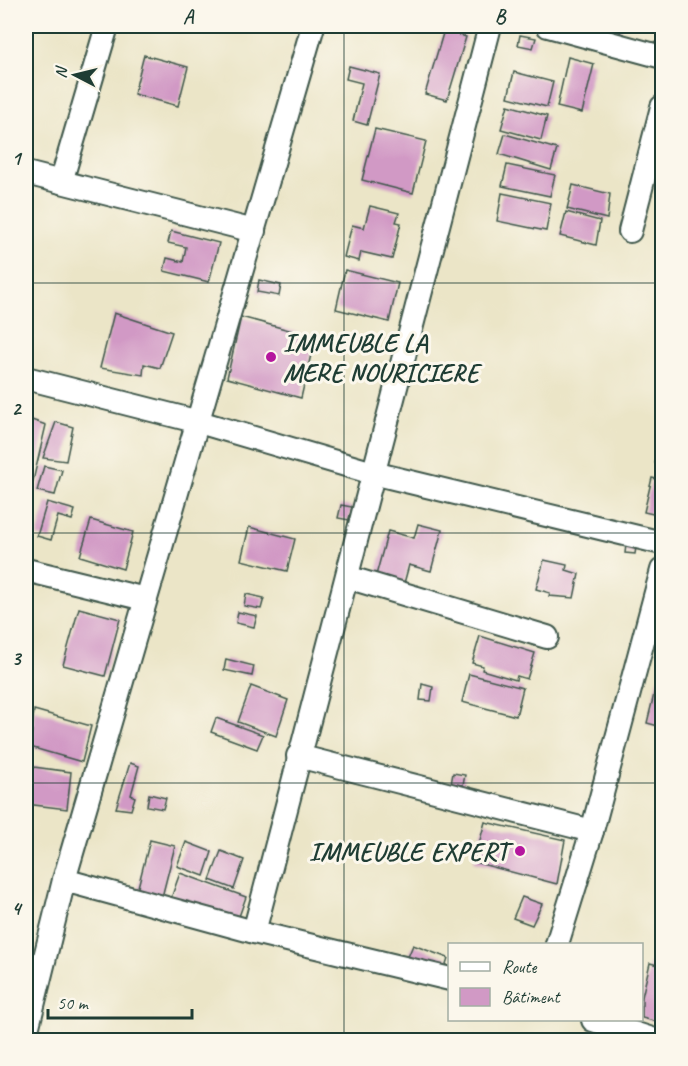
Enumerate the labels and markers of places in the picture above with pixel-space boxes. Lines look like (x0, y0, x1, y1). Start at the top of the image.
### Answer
place label: IMMEUBLE LA MERE NOURICIERE (283, 326, 483, 389)
marker: IMMEUBLE LA MERE NOURICIERE (264, 350, 278, 364)
place label: IMMEUBLE EXPERT (309, 835, 514, 868)
marker: IMMEUBLE EXPERT (513, 844, 527, 858)

